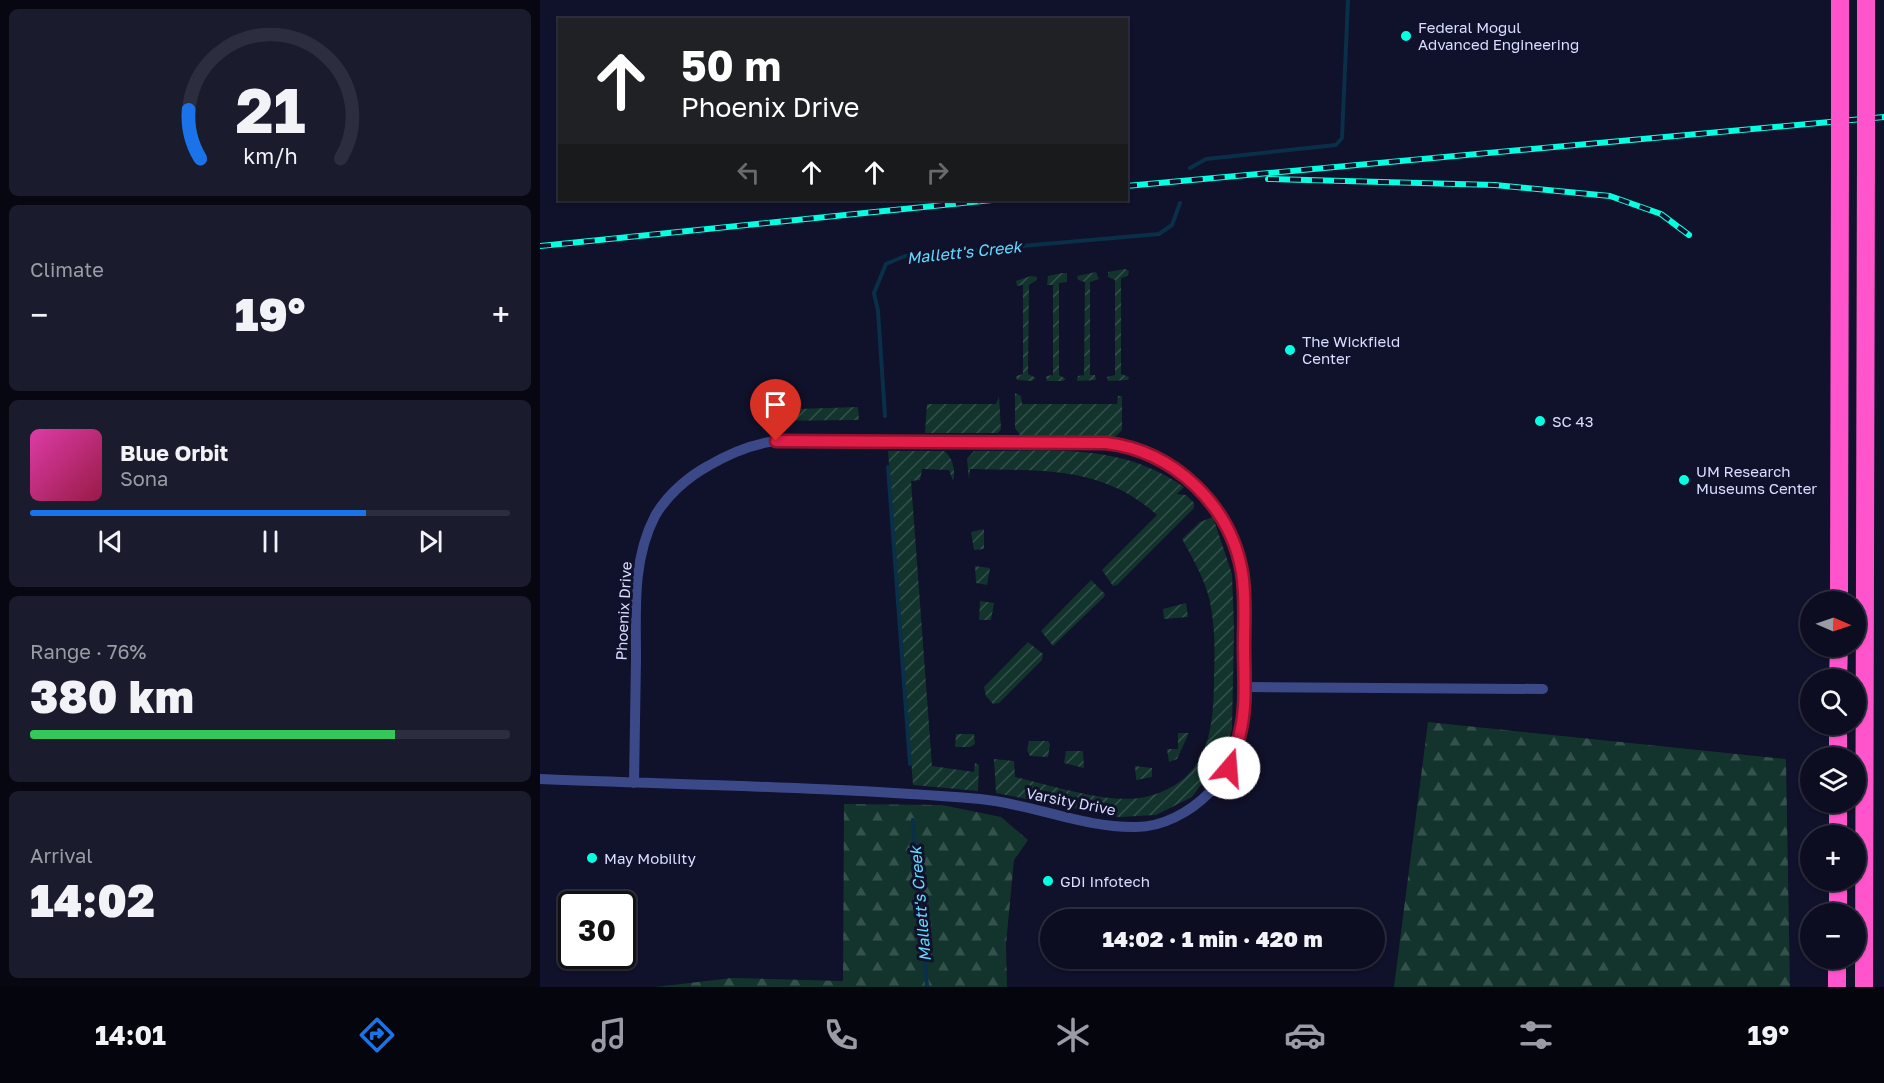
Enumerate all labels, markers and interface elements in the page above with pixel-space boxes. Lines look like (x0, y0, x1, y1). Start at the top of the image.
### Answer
place label: Federal Mogul Advanced Engineering (1418, 18, 1579, 53)
marker: Federal Mogul Advanced Engineering (1399, 29, 1413, 43)
text: 50 m (681, 40, 781, 90)
icon: ahead (582, 42, 660, 120)
text: 21 (235, 72, 305, 147)
text: Phoenix Drive (681, 91, 860, 123)
text: km/h (243, 144, 297, 170)
icon: left (732, 156, 765, 189)
icon: ahead (795, 156, 828, 189)
icon: ahead (858, 156, 891, 189)
icon: right (921, 156, 954, 189)
water label: Mallett's Creek (906, 236, 1024, 268)
text: Climate (30, 257, 104, 281)
text: 19° (235, 287, 305, 341)
text: − (30, 295, 48, 334)
text: + (492, 295, 510, 334)
place label: The Wickfield Center (1302, 332, 1400, 367)
marker: The Wickfield Center (1283, 343, 1297, 357)
pin (750, 379, 801, 441)
icon: arrive (759, 388, 792, 421)
place label: SC 43 (1552, 412, 1593, 430)
marker: SC 43 (1533, 414, 1547, 428)
text: Blue Orbit (120, 439, 228, 466)
place label: UM Research Museums Center (1696, 462, 1817, 497)
text: Sona (120, 466, 168, 490)
marker: UM Research Museums Center (1677, 473, 1691, 487)
icon: previous (94, 525, 127, 558)
icon: pause (254, 525, 287, 558)
icon: next (414, 525, 447, 558)
street label: Phoenix Drive (611, 561, 635, 661)
north arrow (1800, 591, 1866, 657)
map controls (1800, 591, 1866, 969)
text: Range · 76% (30, 639, 146, 663)
text: 380 km (30, 669, 194, 723)
button: search (1800, 669, 1866, 735)
position arrow (1197, 736, 1261, 800)
button: layers (1800, 747, 1866, 813)
street label: Varsity Drive (1025, 783, 1118, 819)
button: + (1800, 825, 1866, 891)
text: Arrival (30, 843, 93, 867)
water label: Mallett's Creek (905, 844, 935, 962)
place label: May Mobility (604, 849, 696, 867)
marker: May Mobility (585, 851, 599, 865)
place label: GDI Infotech (1060, 872, 1150, 890)
text: 14:02 (30, 873, 155, 927)
marker: GDI Infotech (1041, 874, 1055, 888)
speed limit sign: 30 (558, 891, 636, 969)
button: − (1800, 903, 1866, 969)
text: 14:02 · 1 min · 420 m (1102, 925, 1323, 952)
icon: directions (356, 1014, 398, 1056)
icon: music (588, 1014, 630, 1056)
icon: phone (820, 1014, 862, 1056)
icon: climate (1052, 1014, 1094, 1056)
icon: car (1284, 1014, 1326, 1056)
icon: filters (1515, 1014, 1557, 1056)
text: 14:01 (95, 1019, 166, 1051)
text: 19° (1747, 1019, 1789, 1051)

